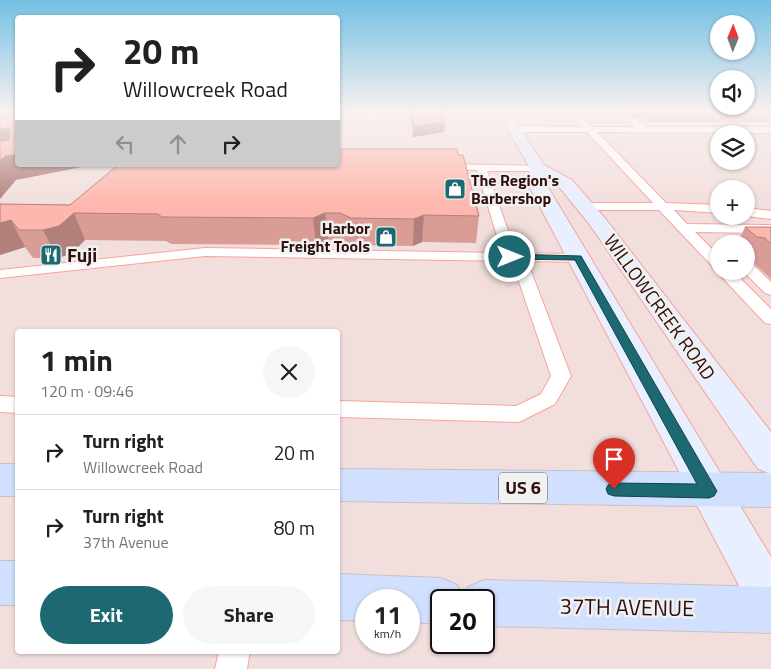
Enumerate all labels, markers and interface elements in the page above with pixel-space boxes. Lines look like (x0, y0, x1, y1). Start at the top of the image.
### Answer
north arrow (710, 15, 755, 60)
map controls (710, 15, 755, 280)
text: 20 m (123, 24, 199, 78)
icon: right (40, 35, 105, 100)
button: sound (710, 70, 755, 115)
text: Willowcreek Road (123, 72, 288, 106)
button: layers (710, 125, 755, 170)
icon: left (111, 130, 139, 158)
icon: ahead (164, 130, 192, 158)
icon: right (217, 130, 245, 158)
place label: The Region's Barbershop (471, 168, 559, 210)
shop icon: The Region's Barbershop (443, 177, 467, 201)
button: + (710, 180, 755, 225)
place label: Harbor Freight Tools (281, 216, 370, 258)
shop icon: Harbor Freight Tools (374, 225, 398, 249)
street label: WILLOWCREEK ROAD (597, 228, 723, 386)
position arrow (483, 230, 535, 282)
button: − (710, 235, 755, 280)
place label: Fuji (67, 240, 97, 269)
restaurant icon: Fuji (39, 243, 63, 267)
text: 1 min (40, 337, 113, 383)
button: close (263, 346, 315, 398)
text: 120 m · 09:46 (40, 379, 134, 403)
text: Turn right (83, 426, 164, 455)
icon: right (40, 438, 68, 466)
text: 20 m (274, 438, 315, 467)
pin (593, 438, 635, 489)
icon: arrive (600, 445, 628, 473)
text: Willowcreek Road (83, 455, 203, 479)
road number: US 6 (499, 472, 547, 503)
text: Turn right (83, 501, 164, 530)
icon: right (40, 513, 68, 541)
text: 80 m (274, 513, 315, 542)
text: 37th Avenue (83, 530, 169, 554)
button: Exit (40, 586, 173, 644)
button: Share (183, 586, 315, 644)
speed limit sign: 20 (430, 589, 495, 654)
street label: 37TH AVENUE (559, 589, 695, 625)
text: 11 (373, 596, 402, 634)
text: km/h (374, 624, 401, 643)

